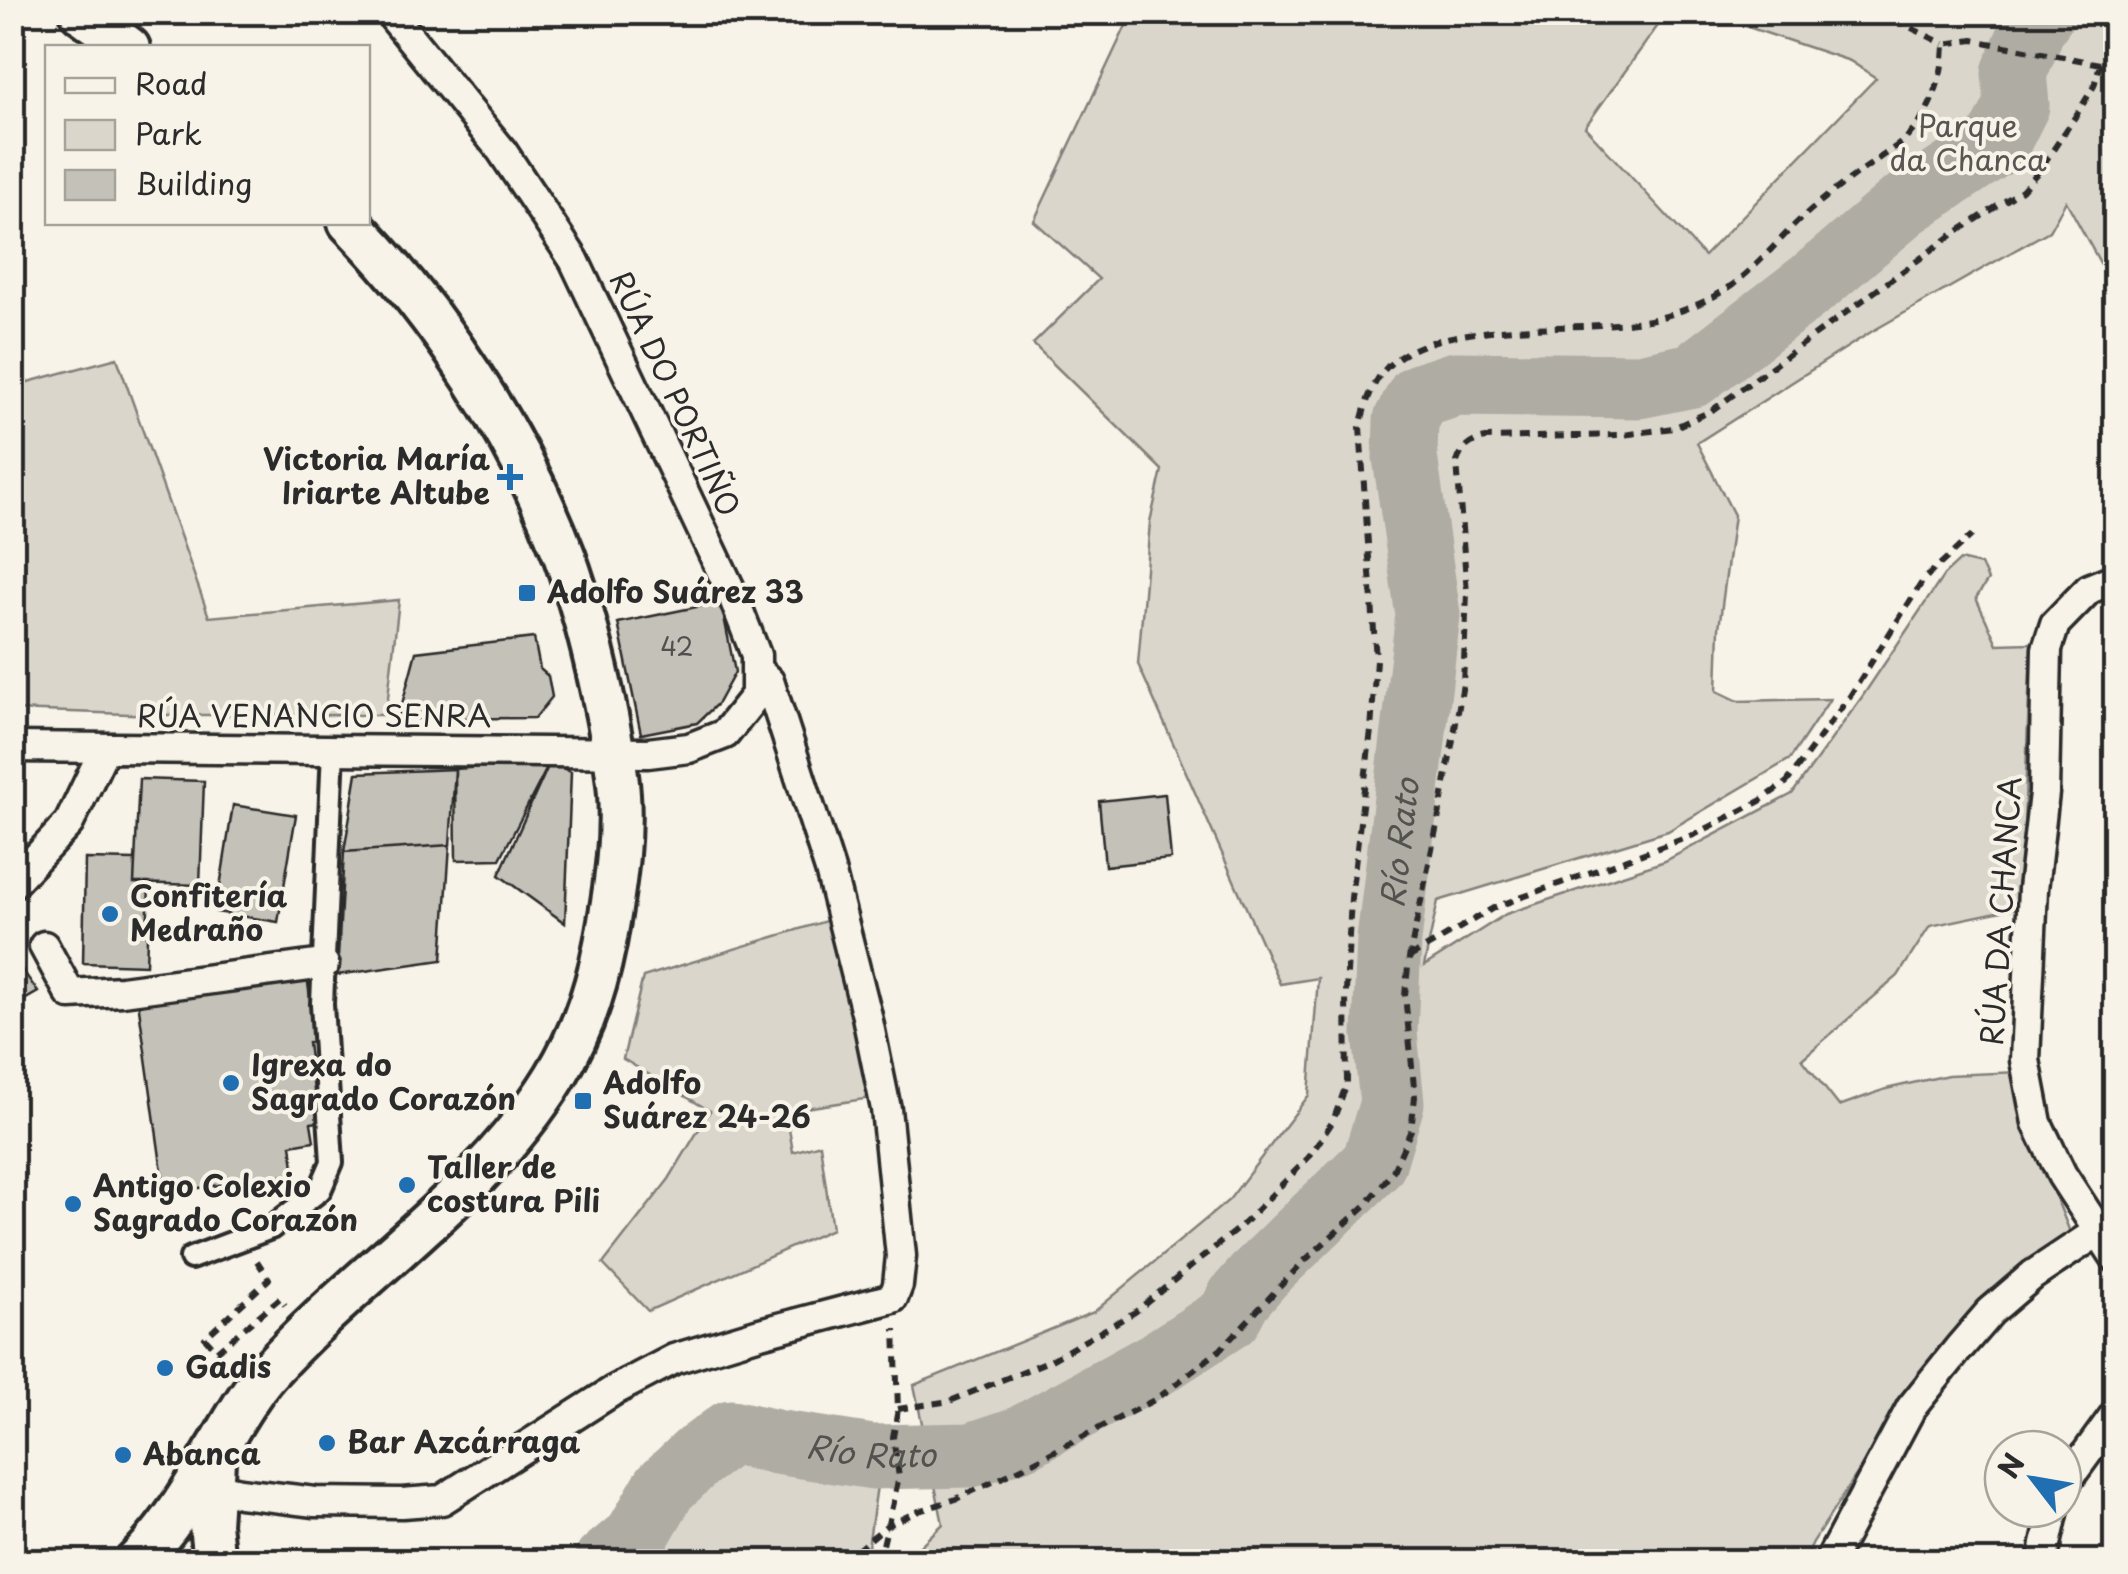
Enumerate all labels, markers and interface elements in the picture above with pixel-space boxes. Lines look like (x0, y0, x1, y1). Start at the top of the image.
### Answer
legend (45, 45, 370, 225)
text: Road (135, 60, 208, 105)
park label: Parque da Chanca (1889, 102, 2047, 181)
text: Park (135, 110, 202, 155)
text: Building (135, 160, 252, 205)
street label: RÚA DO PORTIÑO (600, 263, 753, 523)
place label: Victoria María Iriarte Altube (263, 435, 490, 514)
marker: Victoria María Iriarte Altube (499, 466, 521, 488)
place label: Adolfo Suárez 33 (546, 568, 804, 613)
marker: Adolfo Suárez 33 (516, 582, 538, 604)
house number: 42 (660, 627, 694, 665)
street label: RÚA VENANCIO SENRA (137, 692, 491, 737)
water label: Río Rato (1367, 774, 1430, 910)
street label: RÚA DA CHANCA (1968, 775, 2031, 1047)
place label: Confitería Medraño (130, 872, 288, 951)
marker: Confitería Medraño (99, 903, 121, 925)
place label: Igrexa do Sagrado Corazón (251, 1041, 516, 1120)
place label: Adolfo Suárez 24-26 (602, 1059, 811, 1138)
marker: Igrexa do Sagrado Corazón (220, 1072, 242, 1094)
marker: Adolfo Suárez 24-26 (572, 1090, 594, 1112)
place label: Taller de costura Pili (427, 1143, 600, 1222)
place label: Antigo Colexio Sagrado Corazón (93, 1162, 358, 1241)
marker: Taller de costura Pili (396, 1174, 418, 1196)
marker: Antigo Colexio Sagrado Corazón (62, 1193, 84, 1215)
place label: Gadis (185, 1343, 271, 1388)
marker: Gadis (154, 1357, 176, 1379)
place label: Bar Azcárraga (347, 1418, 580, 1463)
water label: Río Rato (803, 1421, 937, 1479)
north arrow (1983, 1429, 2083, 1529)
place label: Abanca (142, 1430, 261, 1475)
marker: Bar Azcárraga (316, 1432, 338, 1454)
marker: Abanca (112, 1444, 134, 1466)
text: N (1986, 1445, 2034, 1486)

